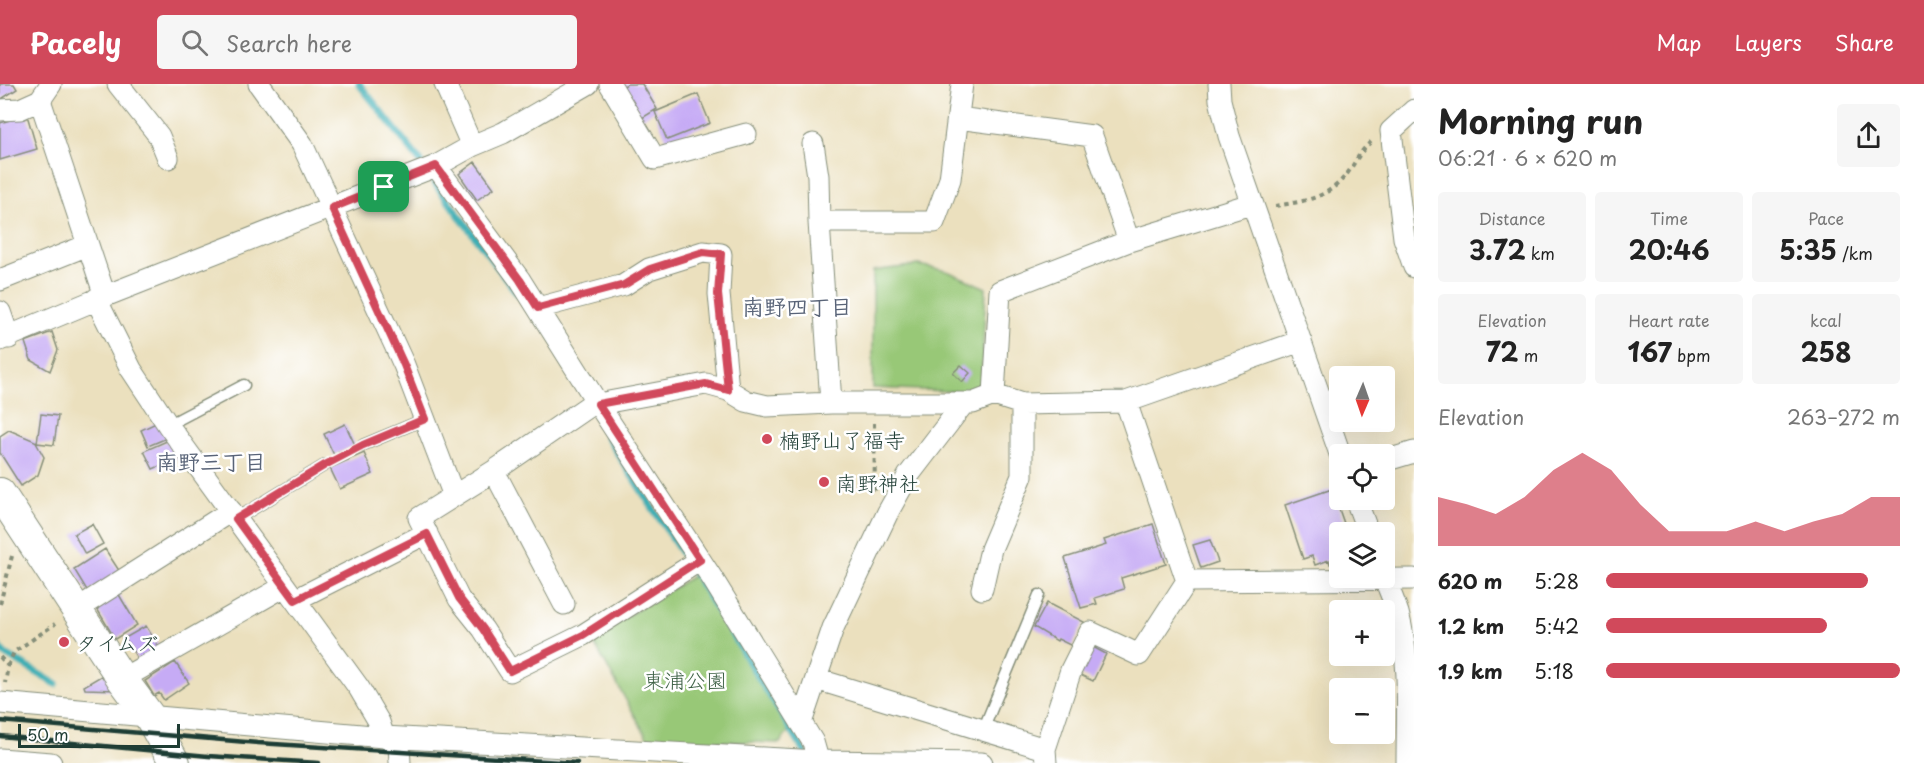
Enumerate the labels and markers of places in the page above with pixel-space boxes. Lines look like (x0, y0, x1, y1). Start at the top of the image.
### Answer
pin (358, 161, 409, 212)
place label: 楠野山了福寺 (779, 423, 905, 455)
marker: 楠野山了福寺 (760, 432, 774, 446)
place label: 南野神社 (836, 466, 920, 498)
marker: 南野神社 (817, 475, 831, 489)
place label: タイムズ (76, 626, 158, 658)
marker: タイムズ (57, 635, 71, 649)

